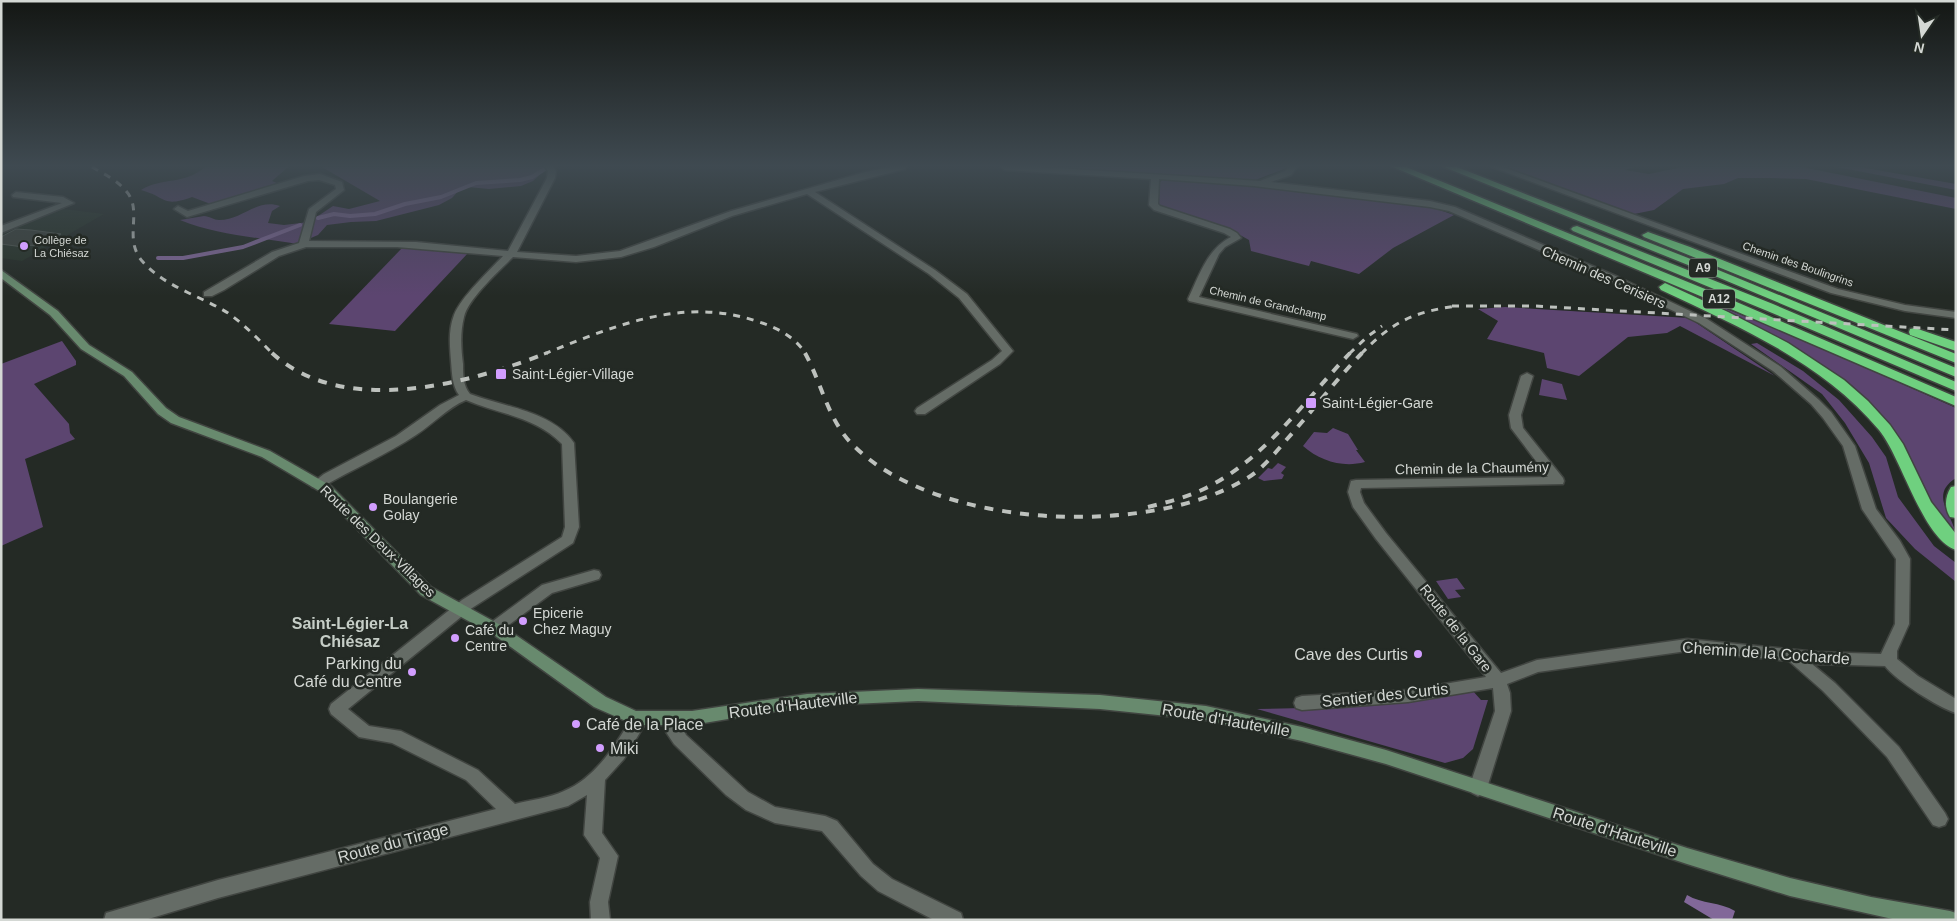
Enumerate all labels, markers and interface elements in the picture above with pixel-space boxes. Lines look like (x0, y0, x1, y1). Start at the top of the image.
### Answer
north arrow (1897, 10, 1947, 60)
text: N (1912, 39, 1926, 57)
place label: Collège de La Chiésaz (34, 234, 89, 259)
street label: Chemin des Boulingrins (1741, 239, 1855, 289)
marker: Collège de La Chiésaz (18, 240, 30, 252)
street label: Chemin des Cerisiers (1540, 242, 1668, 312)
road number: A9 (1689, 258, 1717, 278)
street label: Chemin de Grandchamp (1208, 284, 1328, 322)
road number: A12 (1703, 290, 1735, 308)
place label: Saint-Légier-Village (512, 366, 634, 382)
marker: Saint-Légier-Village (494, 367, 508, 381)
place label: Saint-Légier-Gare (1322, 395, 1433, 411)
marker: Saint-Légier-Gare (1304, 396, 1318, 410)
street label: Chemin de la Chaumény (1395, 459, 1549, 477)
street label: Route des Deux-Villages (317, 482, 439, 600)
place label: Boulangerie Golay (383, 491, 458, 523)
marker: Boulangerie Golay (367, 501, 379, 513)
street label: Route de la Gare (1417, 581, 1495, 675)
place label: Epicerie Chez Maguy (533, 605, 612, 637)
district label: Saint-Légier-La Chiésaz (292, 615, 408, 650)
marker: Epicerie Chez Maguy (517, 615, 529, 627)
place label: Café du Centre (465, 622, 514, 654)
marker: Café du Centre (449, 632, 461, 644)
street label: Chemin de la Cocharde (1682, 639, 1851, 667)
place label: Cave des Curtis (1294, 646, 1408, 663)
marker: Cave des Curtis (1412, 648, 1424, 660)
place label: Parking du Café du Centre (293, 655, 402, 690)
marker: Parking du Café du Centre (406, 666, 418, 678)
street label: Sentier des Curtis (1321, 680, 1449, 710)
street label: Route d'Hauteville (728, 689, 858, 721)
street label: Route d'Hauteville (1161, 700, 1291, 740)
place label: Café de la Place (586, 716, 704, 733)
marker: Café de la Place (570, 718, 582, 730)
place label: Miki (610, 740, 638, 757)
marker: Miki (594, 742, 606, 754)
street label: Route d'Hauteville (1551, 804, 1679, 860)
street label: Route du Tirage (336, 820, 450, 866)

